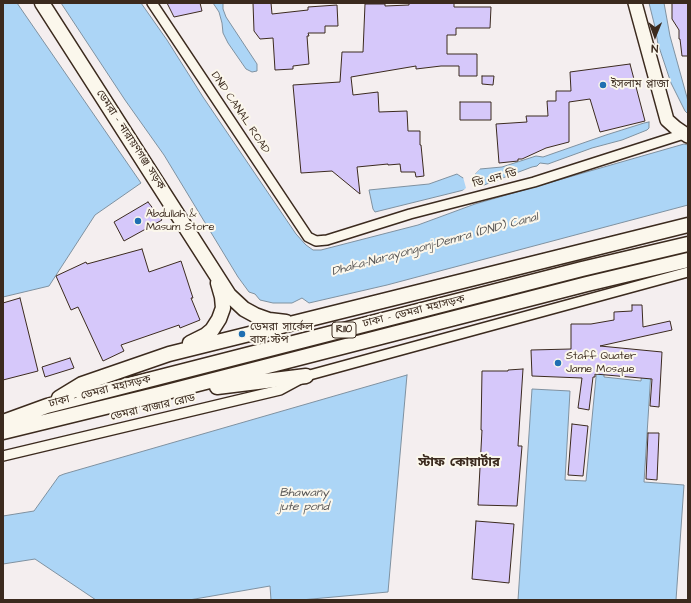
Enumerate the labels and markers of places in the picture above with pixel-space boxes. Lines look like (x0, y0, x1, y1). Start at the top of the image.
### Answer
place label: ইসলাম প্লাজা (611, 78, 669, 92)
marker: ইসলাম প্লাজা (598, 80, 608, 90)
place label: Abdullah & Masum Store (146, 208, 214, 234)
marker: Abdullah & Masum Store (133, 216, 143, 226)
place label: ডেমরা সার্কেল বাস স্টপ (250, 321, 313, 347)
marker: ডেমরা সার্কেল বাস স্টপ (237, 329, 247, 339)
place label: Staff Quater Jame Mosque (566, 350, 636, 376)
marker: Staff Quater Jame Mosque (553, 358, 563, 368)

